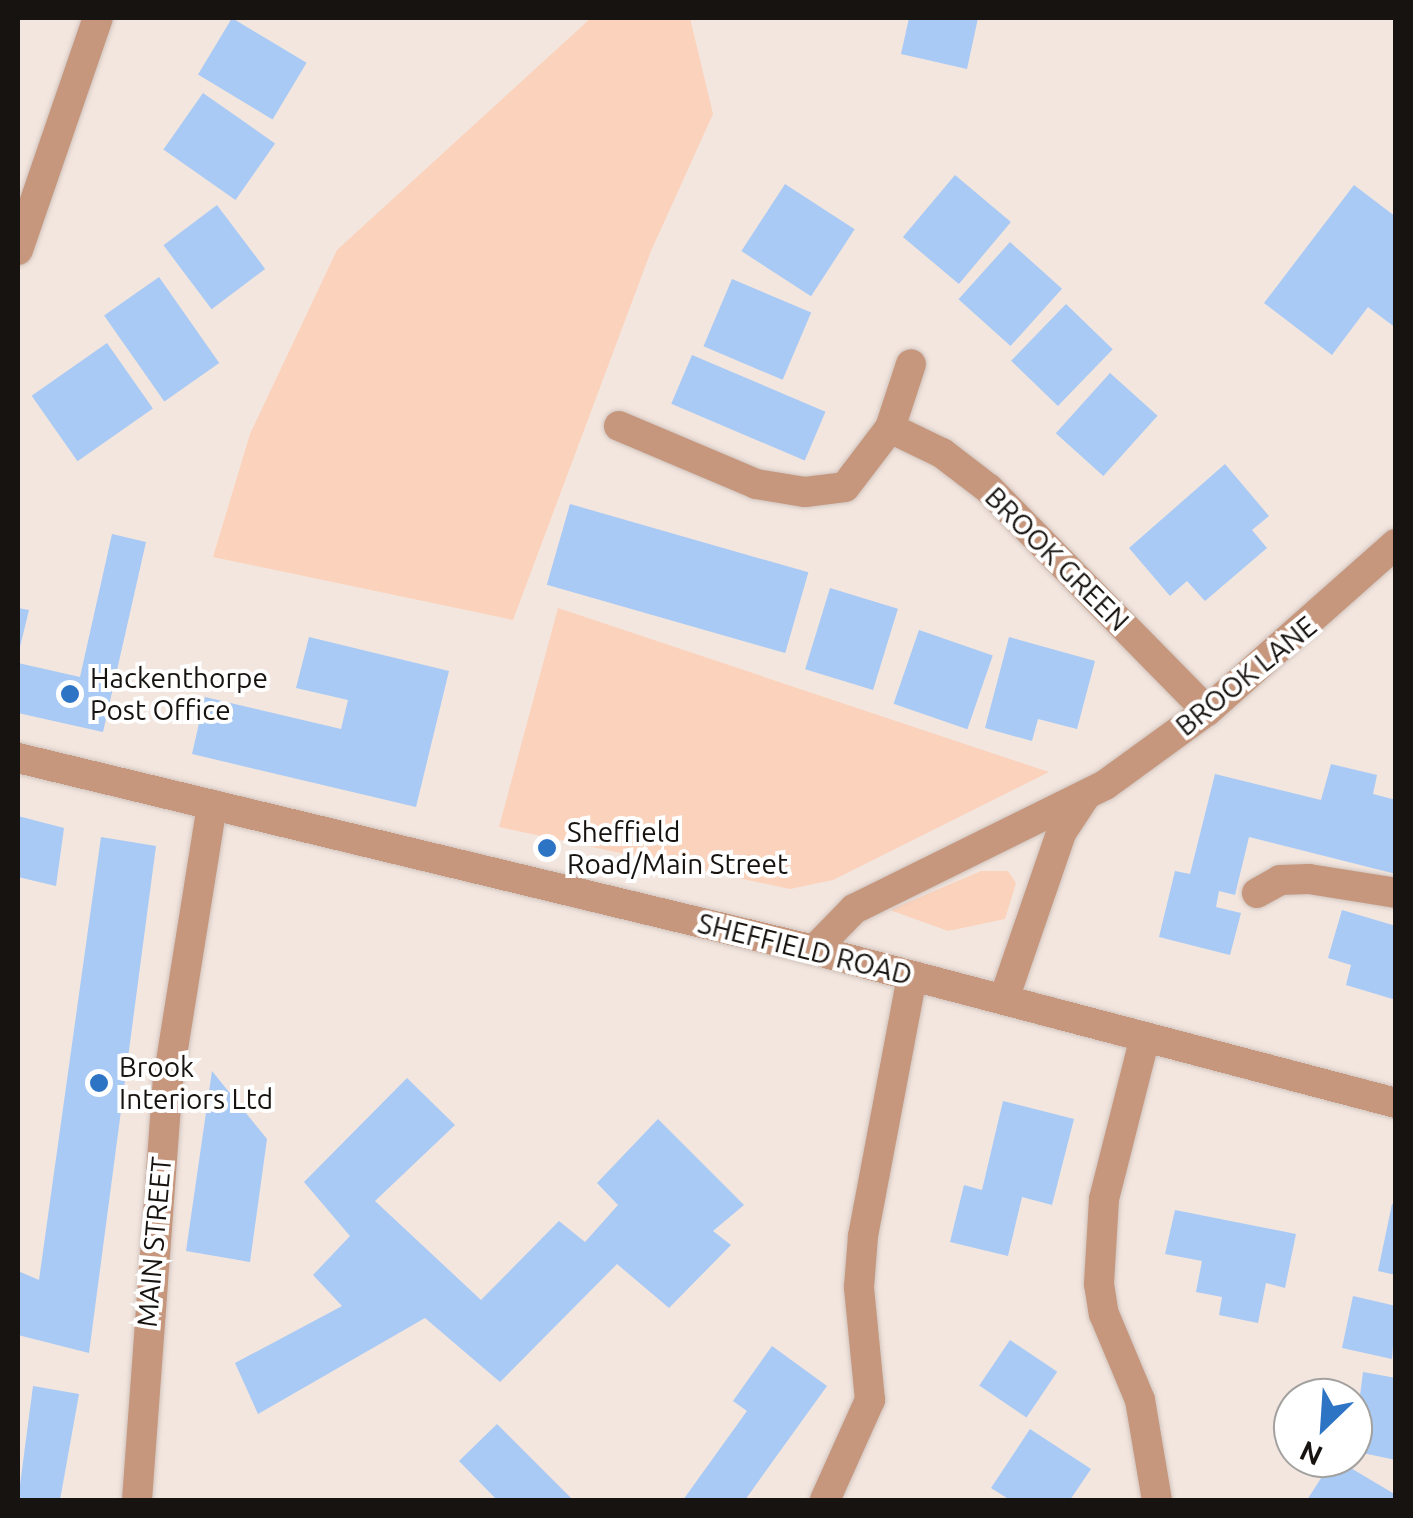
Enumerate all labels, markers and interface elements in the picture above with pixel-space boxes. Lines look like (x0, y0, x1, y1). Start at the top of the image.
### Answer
street label: BROOK GREEN (978, 480, 1136, 638)
street label: BROOK LANE (1169, 609, 1323, 743)
place label: Hackenthorpe Post Office (90, 661, 268, 727)
marker: Hackenthorpe Post Office (59, 683, 81, 705)
place label: Sheffield Road/Main Street (567, 815, 788, 881)
marker: Sheffield Road/Main Street (536, 837, 558, 859)
street label: SHEFFIELD ROAD (694, 906, 916, 992)
place label: Brook Interiors Ltd (119, 1050, 273, 1116)
marker: Brook Interiors Ltd (88, 1072, 110, 1094)
street label: MAIN STREET (130, 1155, 178, 1329)
north arrow (1273, 1378, 1373, 1478)
text: N (1295, 1435, 1327, 1472)

